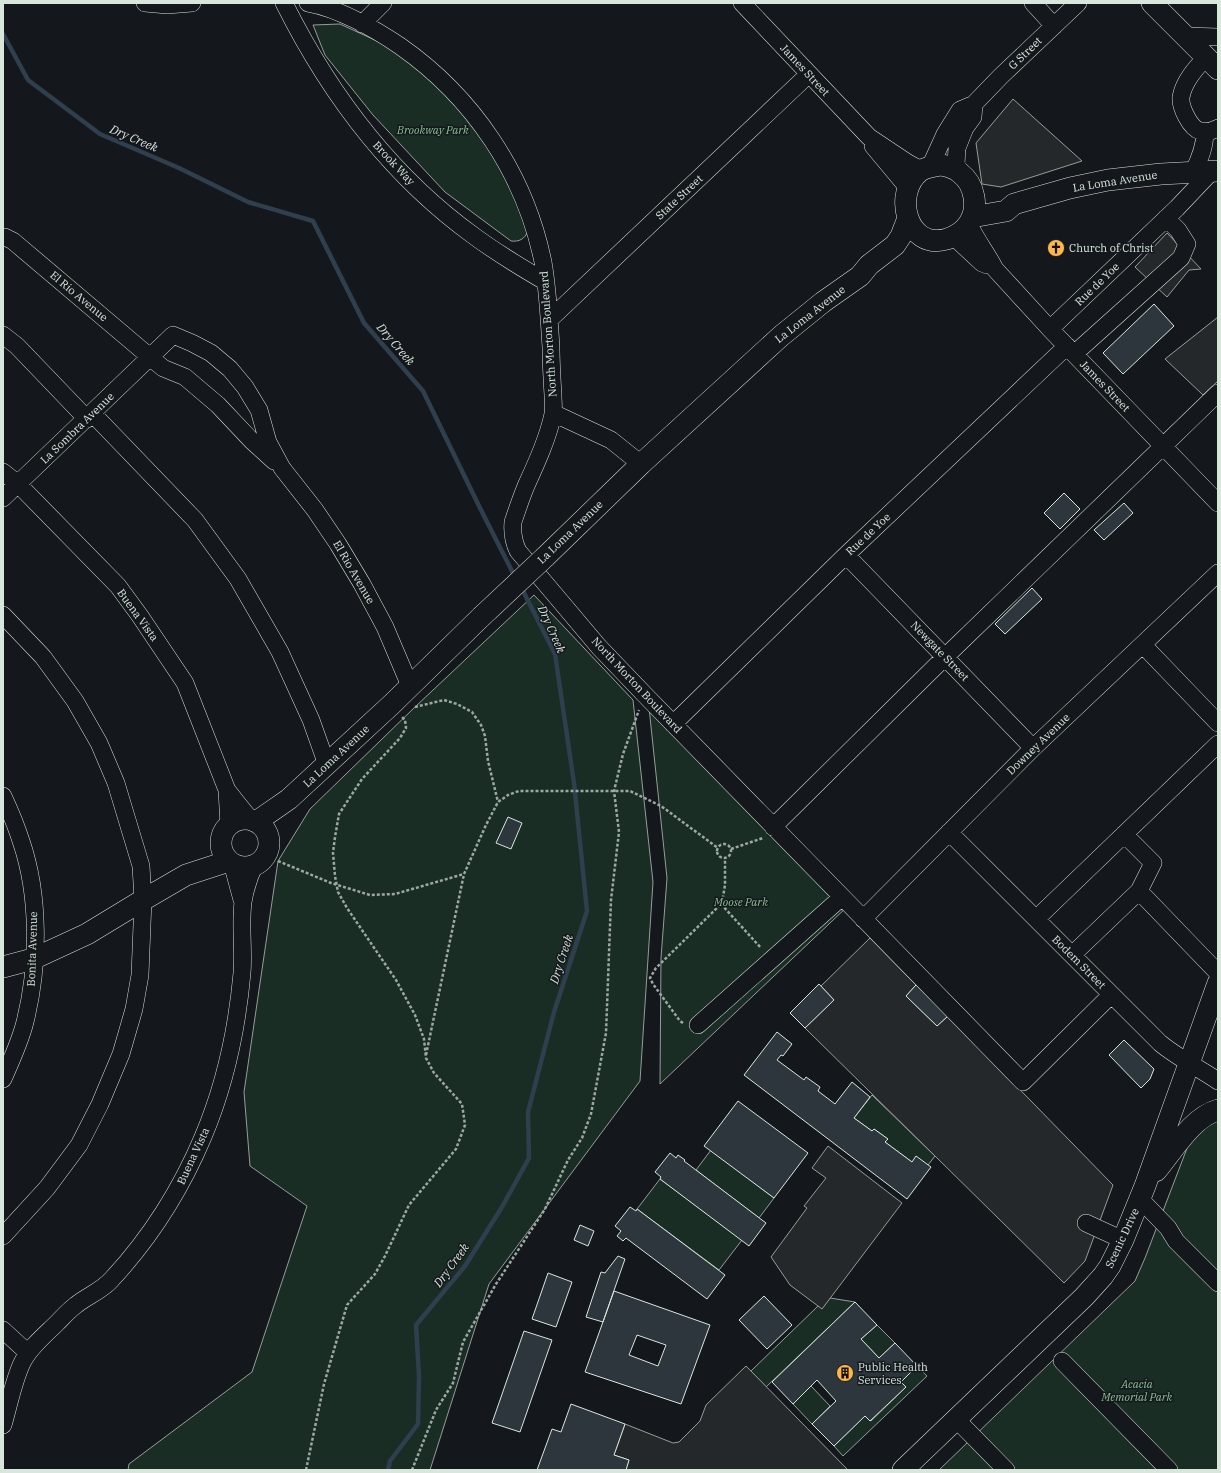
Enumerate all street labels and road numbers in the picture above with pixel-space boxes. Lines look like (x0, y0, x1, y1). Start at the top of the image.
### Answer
street label: G Street (1005, 34, 1045, 72)
street label: James Street (777, 41, 833, 99)
street label: Brook Way (370, 138, 418, 188)
street label: La Loma Avenue (1072, 167, 1158, 195)
street label: State Street (652, 172, 706, 222)
street label: Rue de Yoe (1072, 259, 1122, 309)
street label: El Rio Avenue (47, 268, 111, 324)
street label: North Morton Boulevard (537, 270, 559, 397)
street label: La Loma Avenue (772, 282, 848, 346)
street label: James Street (1077, 357, 1133, 415)
street label: La Sombra Avenue (37, 389, 117, 467)
street label: La Loma Avenue (534, 497, 606, 567)
street label: Rue de Yoe (843, 510, 893, 558)
street label: El Rio Avenue (330, 538, 378, 606)
street label: Buena Vista (114, 586, 162, 644)
street label: Newgate Street (908, 618, 972, 684)
street label: North Morton Boulevard (589, 634, 685, 736)
street label: Downey Avenue (1003, 710, 1073, 778)
street label: La Loma Avenue (300, 722, 372, 790)
street label: Bonita Avenue (24, 911, 40, 987)
street label: Bodem Street (1049, 932, 1109, 992)
street label: Buena Vista (174, 1125, 212, 1187)
street label: Scenic Drive (1102, 1206, 1142, 1270)

